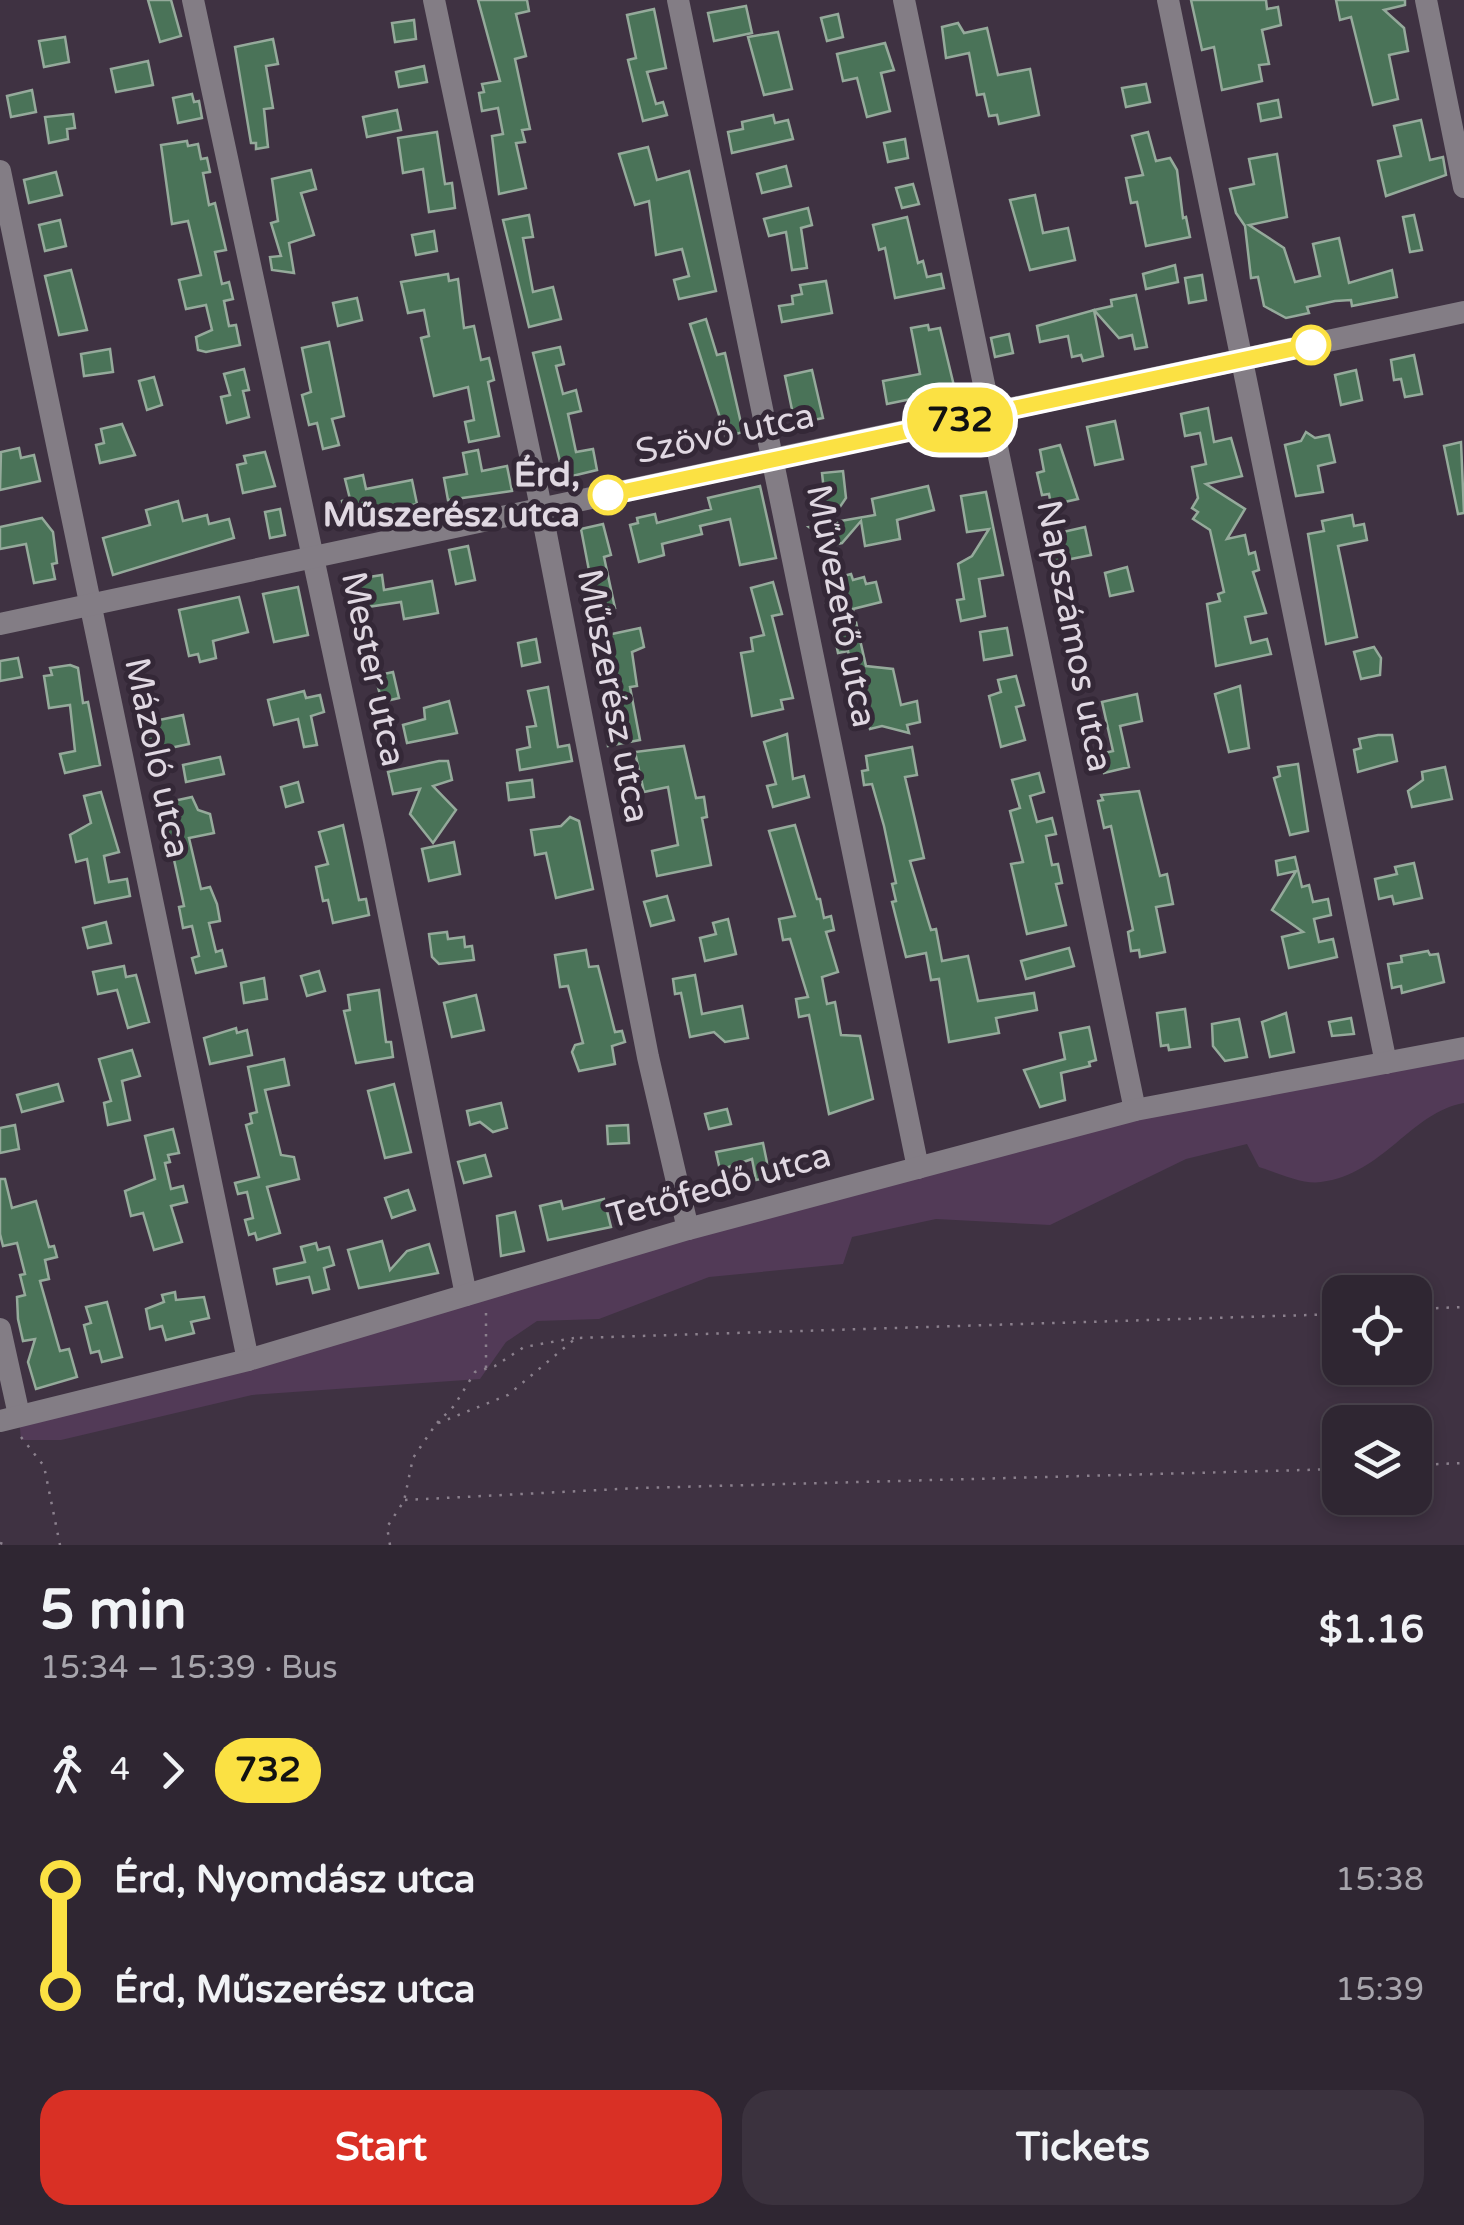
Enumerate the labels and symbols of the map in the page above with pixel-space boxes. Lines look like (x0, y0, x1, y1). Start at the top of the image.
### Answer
unlabelled marker (1292, 326, 1330, 364)
line badge: 732 (902, 388, 1018, 452)
street label: Szövő utca (632, 395, 818, 473)
place label: Érd, Műszerész utca (323, 454, 580, 536)
marker: Érd, Műszerész utca (589, 476, 627, 514)
street label: Művezető utca (797, 481, 885, 731)
street label: Napszámos utca (1027, 497, 1121, 775)
street label: Műszerész utca (568, 566, 658, 826)
street label: Mester utca (332, 568, 414, 770)
street label: Mázoló utca (115, 654, 199, 862)
street label: Tetőfedő utca (602, 1134, 836, 1238)

